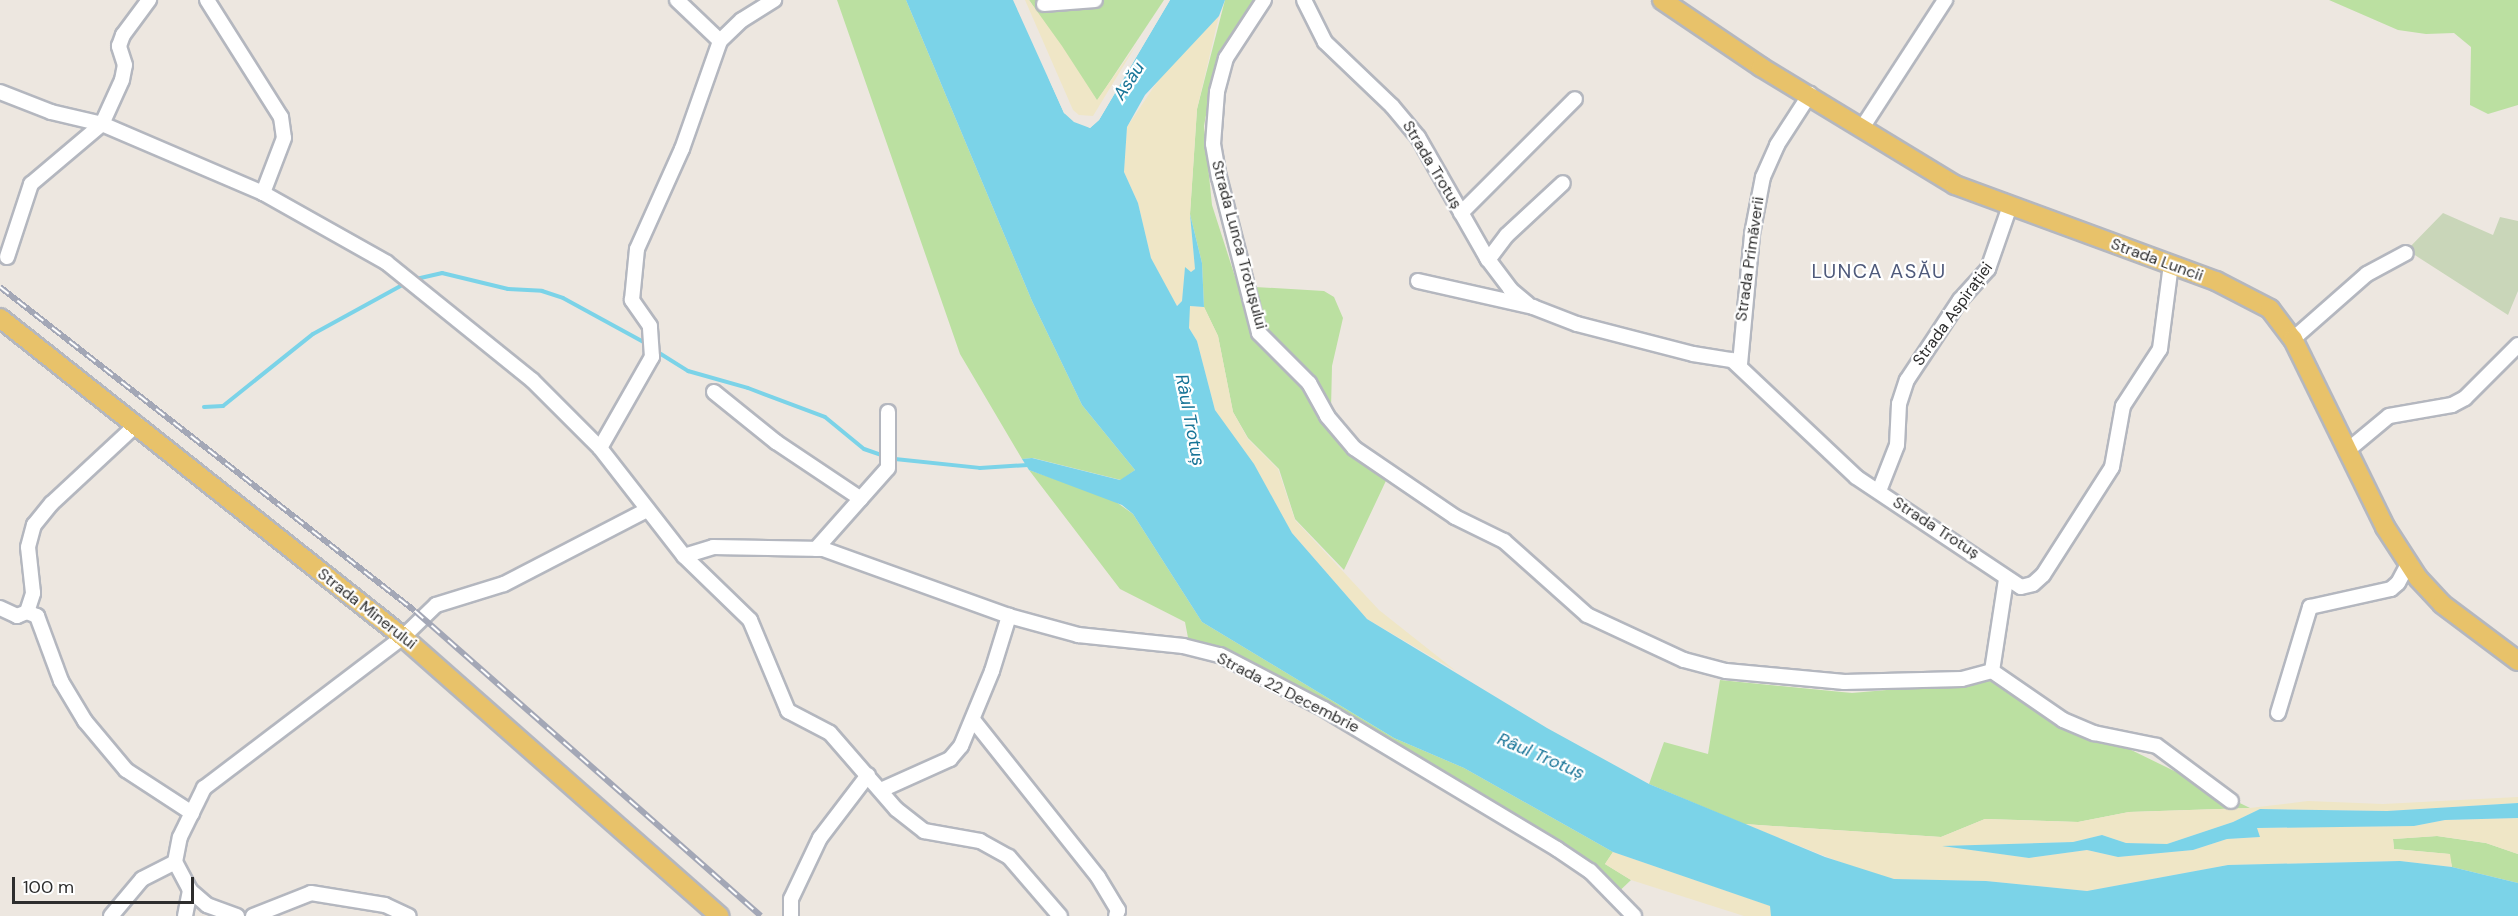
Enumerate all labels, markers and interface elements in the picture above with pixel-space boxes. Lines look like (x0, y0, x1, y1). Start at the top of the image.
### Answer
water label: Asău (1109, 58, 1149, 104)
street label: Strada Trotuș (1398, 117, 1466, 213)
street label: Strada Lunca Trotușului (1207, 158, 1271, 332)
street label: Strada Primăverii (1732, 195, 1768, 323)
street label: Strada Luncii (2108, 234, 2206, 286)
district label: LUNCA ASĂU (1811, 259, 1947, 283)
street label: Strada Aspirației (1909, 259, 1997, 369)
water label: Râul Trotuș (1171, 372, 1209, 468)
street label: Strada Trotuș (1889, 493, 1983, 563)
street label: Strada Minerului (314, 564, 420, 654)
street label: Strada 22 Decembrie (1214, 649, 1362, 737)
water label: Râul Trotuș (1494, 728, 1588, 784)
scale bar (15, 865, 196, 903)
text: 100 m (23, 875, 74, 899)

